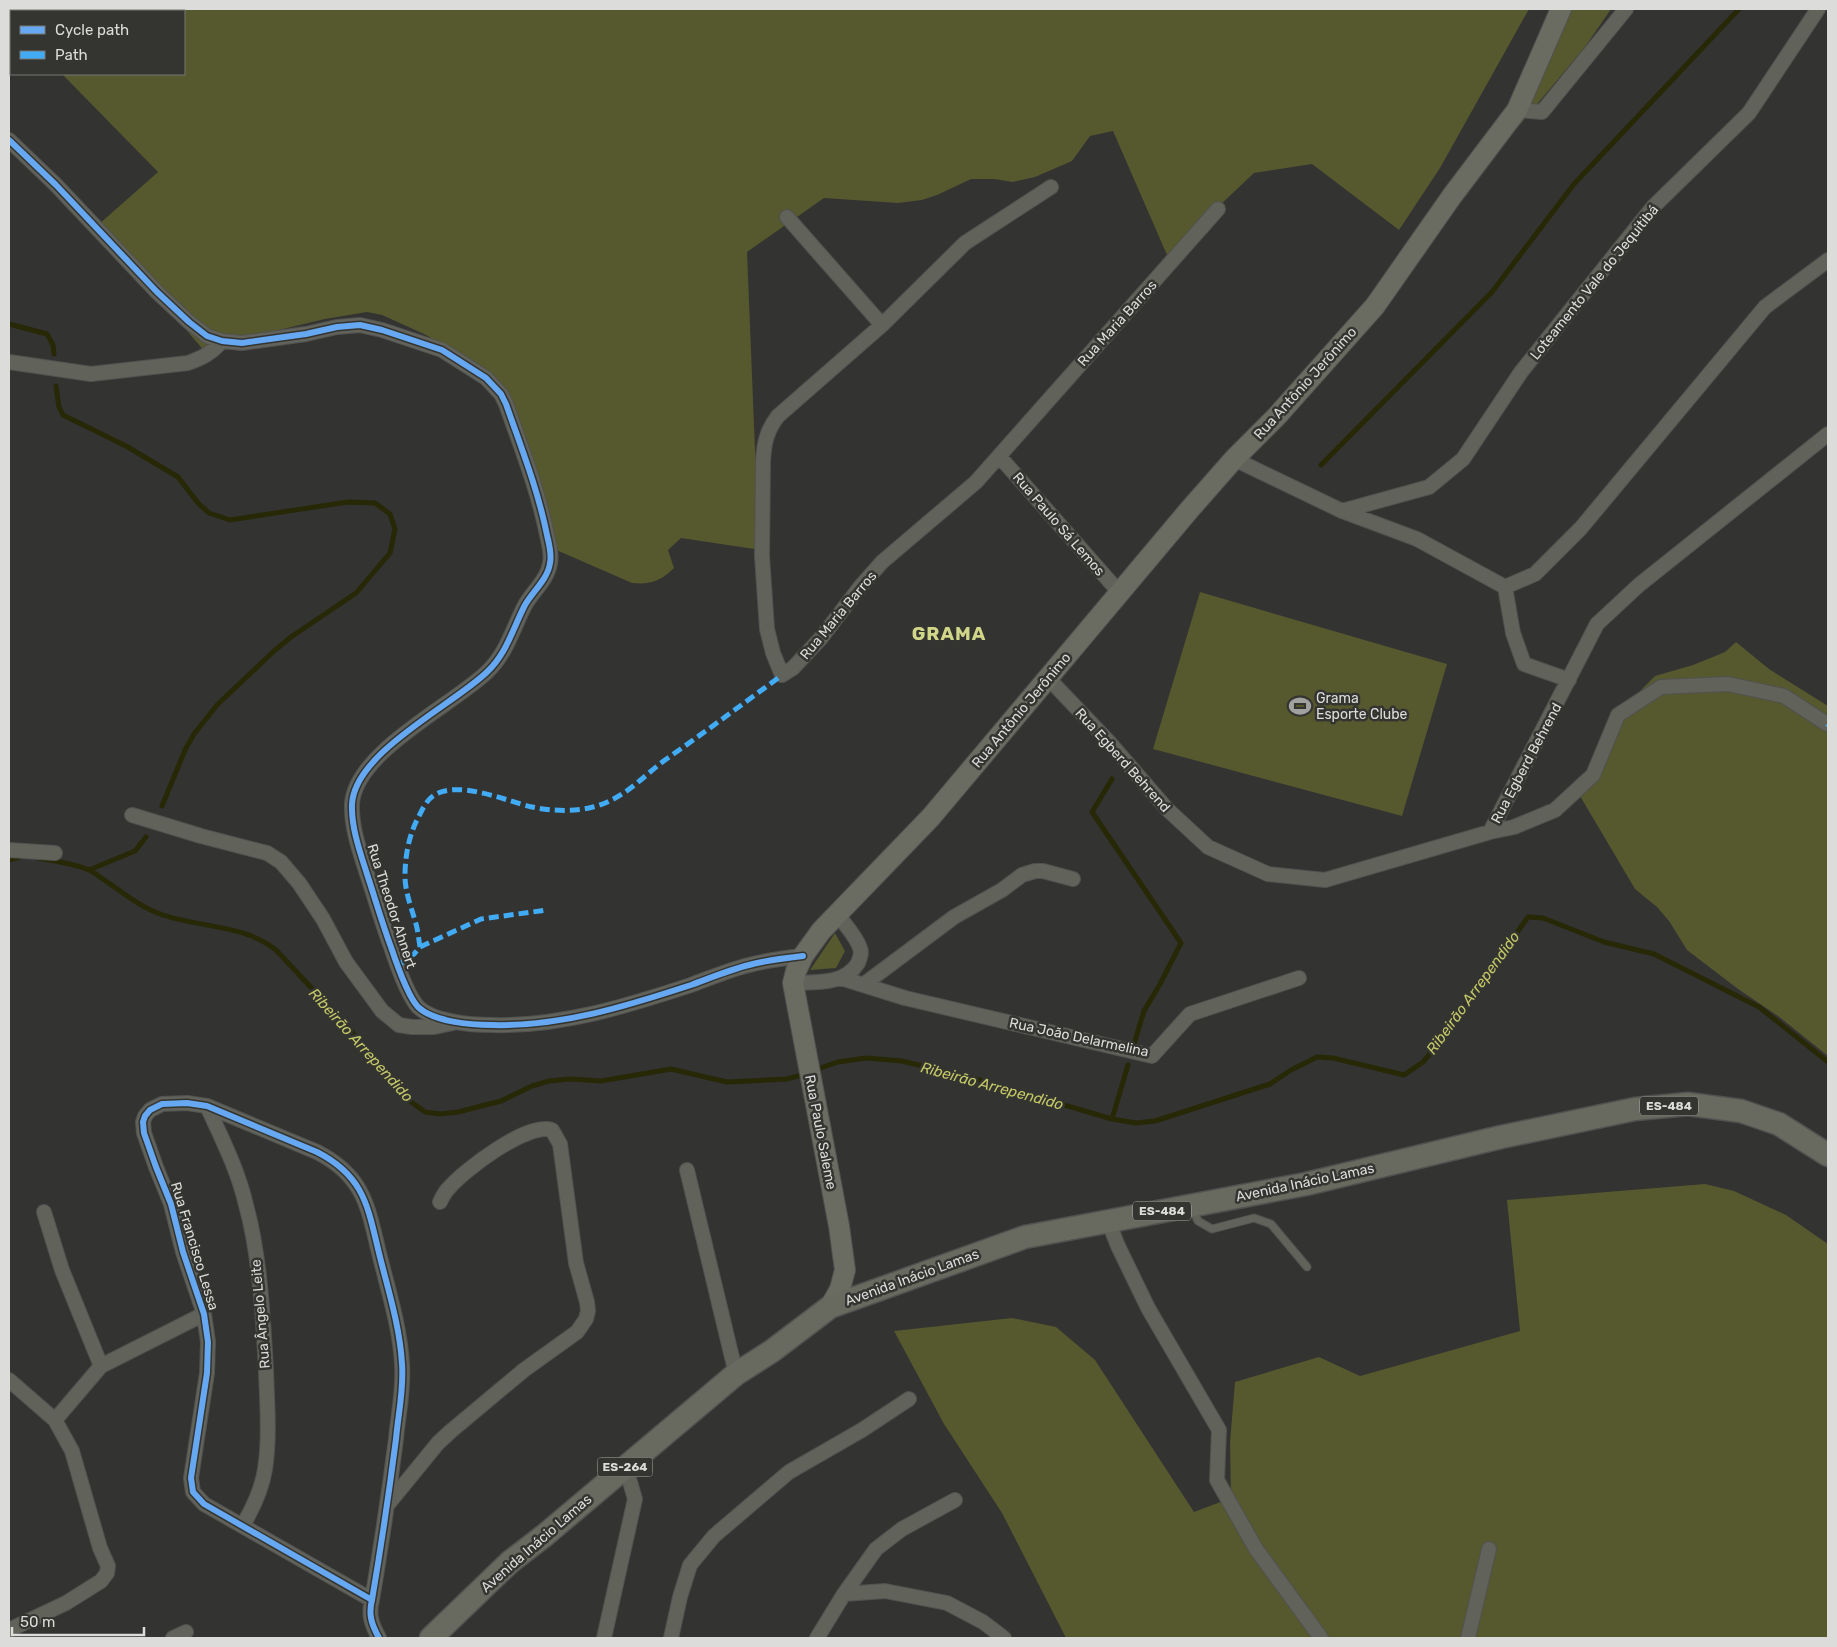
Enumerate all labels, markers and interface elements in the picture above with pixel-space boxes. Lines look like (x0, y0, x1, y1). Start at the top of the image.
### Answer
legend (10, 10, 185, 75)
text: Cycle path (55, 21, 129, 39)
text: Path (55, 46, 88, 64)
street label: Loteamento Vale do Jequitibá (1527, 201, 1662, 363)
street label: Rua Maria Barros (1074, 277, 1161, 370)
street label: Rua Antônio Jerônimo (1250, 324, 1360, 443)
street label: Rua Paulo Sá Lemos (1009, 469, 1108, 580)
street label: Rua Maria Barros (796, 568, 880, 663)
district label: GRAMA (912, 622, 986, 645)
street label: Rua Antônio Jerônimo (968, 649, 1075, 771)
place label: Grama Esporte Clube (1316, 690, 1408, 723)
sports icon: Grama Esporte Clube (1287, 693, 1313, 719)
street label: Rua Egberd Behrend (1487, 700, 1565, 826)
street label: Rua Egberd Behrend (1071, 705, 1174, 816)
street label: Rua Theodor Ahnert (363, 842, 420, 971)
water label: Ribeirão Arrependido (1422, 928, 1524, 1058)
water label: Ribeirão Arrependido (305, 984, 417, 1106)
street label: Rua João Delarmelina (1008, 1014, 1150, 1061)
water label: Ribeirão Arrependido (919, 1058, 1066, 1114)
street label: Rua Paulo Saleme (801, 1073, 840, 1191)
road number: ES-484 (1640, 1096, 1698, 1116)
street label: Avenida Inácio Lamas (1234, 1159, 1376, 1205)
street label: Rua Francisco Lessa (167, 1180, 222, 1312)
road number: ES-484 (1133, 1202, 1191, 1220)
street label: Avenida Inácio Lamas (843, 1245, 981, 1310)
street label: Rua Ângelo Leite (246, 1258, 274, 1369)
road number: ES-264 (598, 1458, 652, 1476)
street label: Avenida Inácio Lamas (477, 1491, 595, 1596)
scale bar (12, 1604, 145, 1636)
text: 50 m (20, 1613, 55, 1631)

